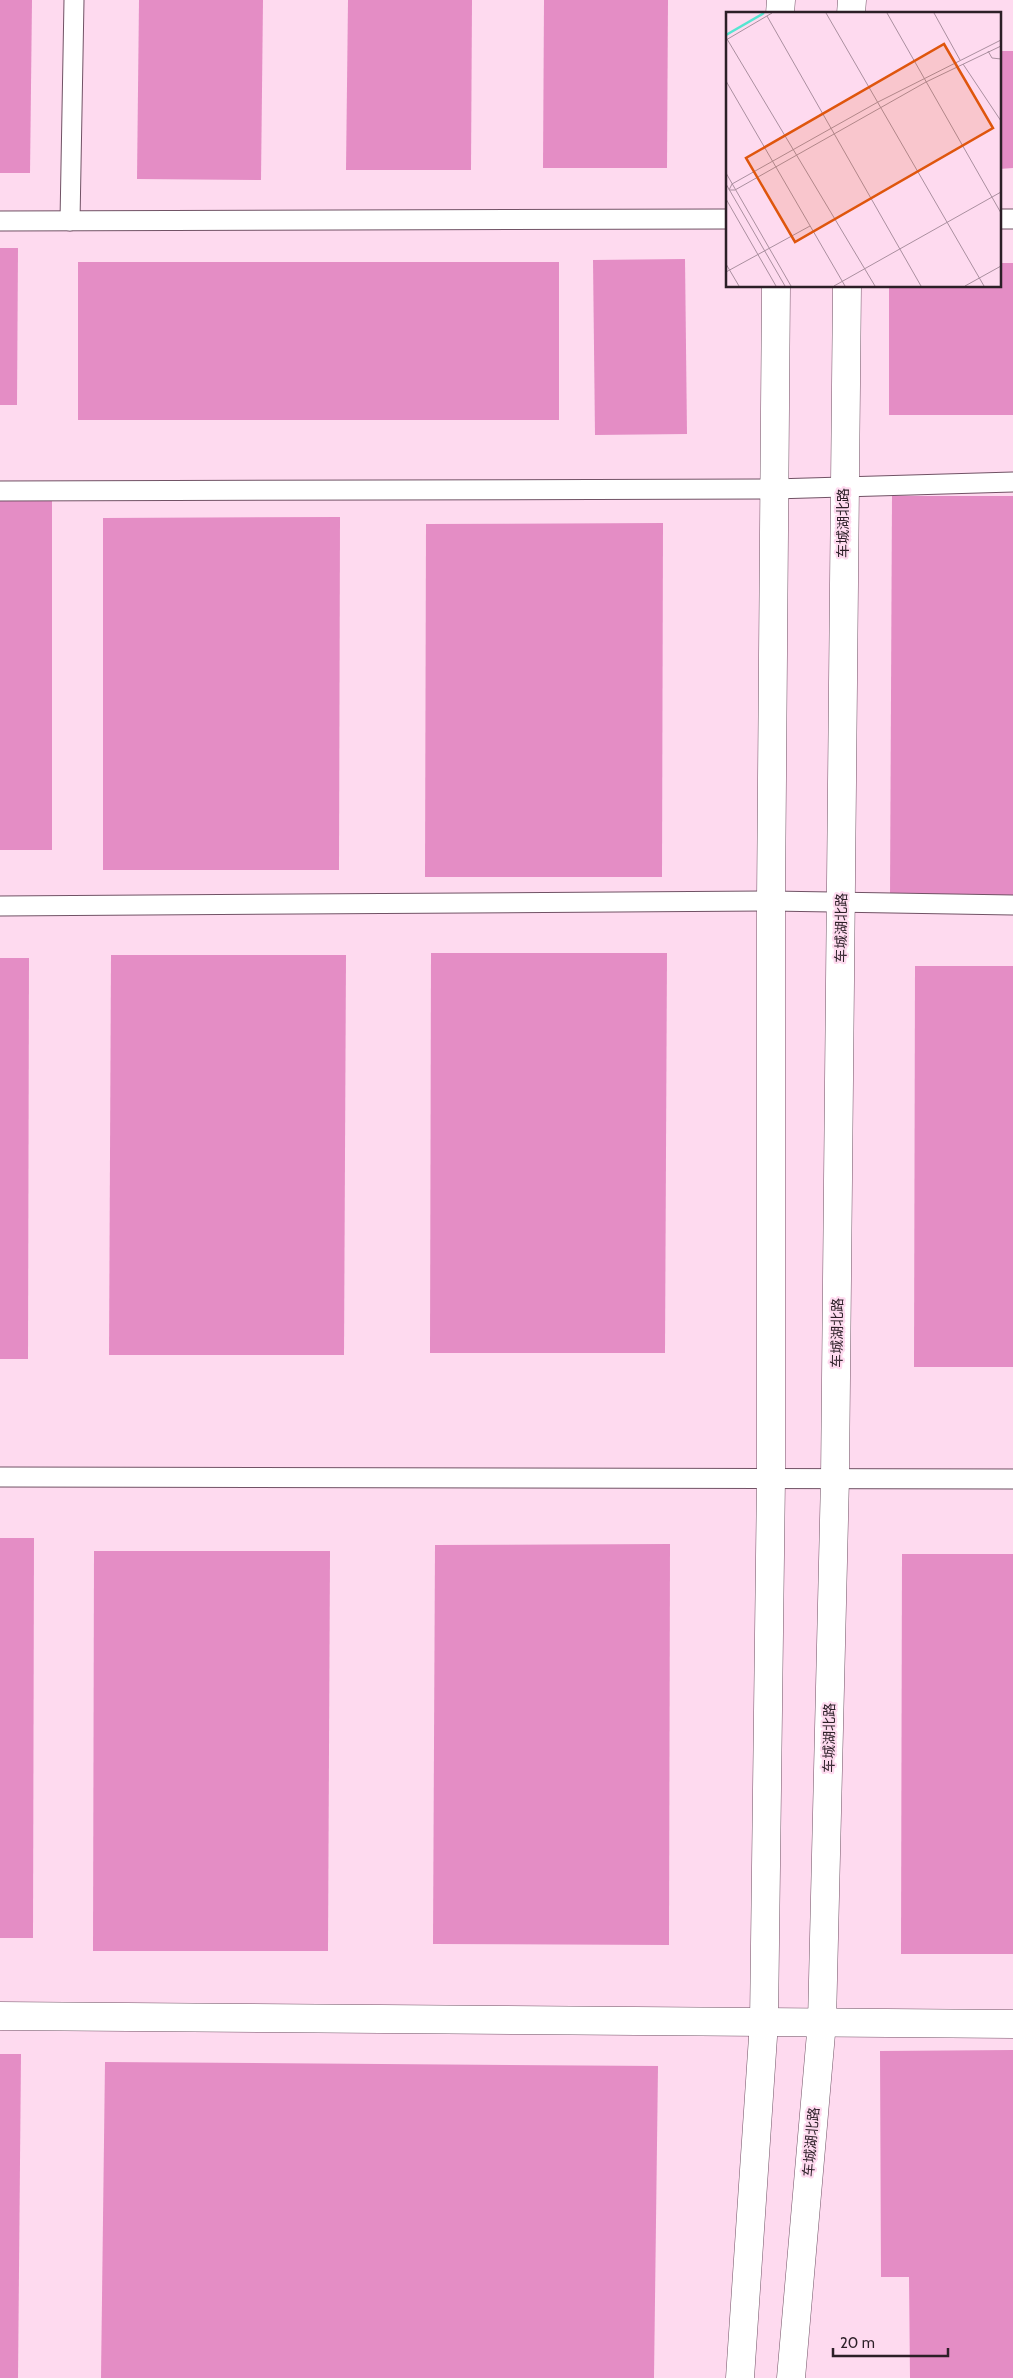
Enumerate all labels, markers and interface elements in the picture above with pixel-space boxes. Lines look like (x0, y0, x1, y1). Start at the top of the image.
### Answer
inset map (726, 12, 1000, 288)
street label: 车城湖北路 (834, 488, 852, 558)
street label: 车城湖北路 (831, 893, 851, 963)
street label: 车城湖北路 (827, 1298, 847, 1368)
street label: 车城湖北路 (819, 1703, 839, 1773)
street label: 车城湖北路 (799, 2106, 823, 2178)
scale bar (833, 2326, 948, 2358)
text: 20 m (840, 2334, 875, 2352)

